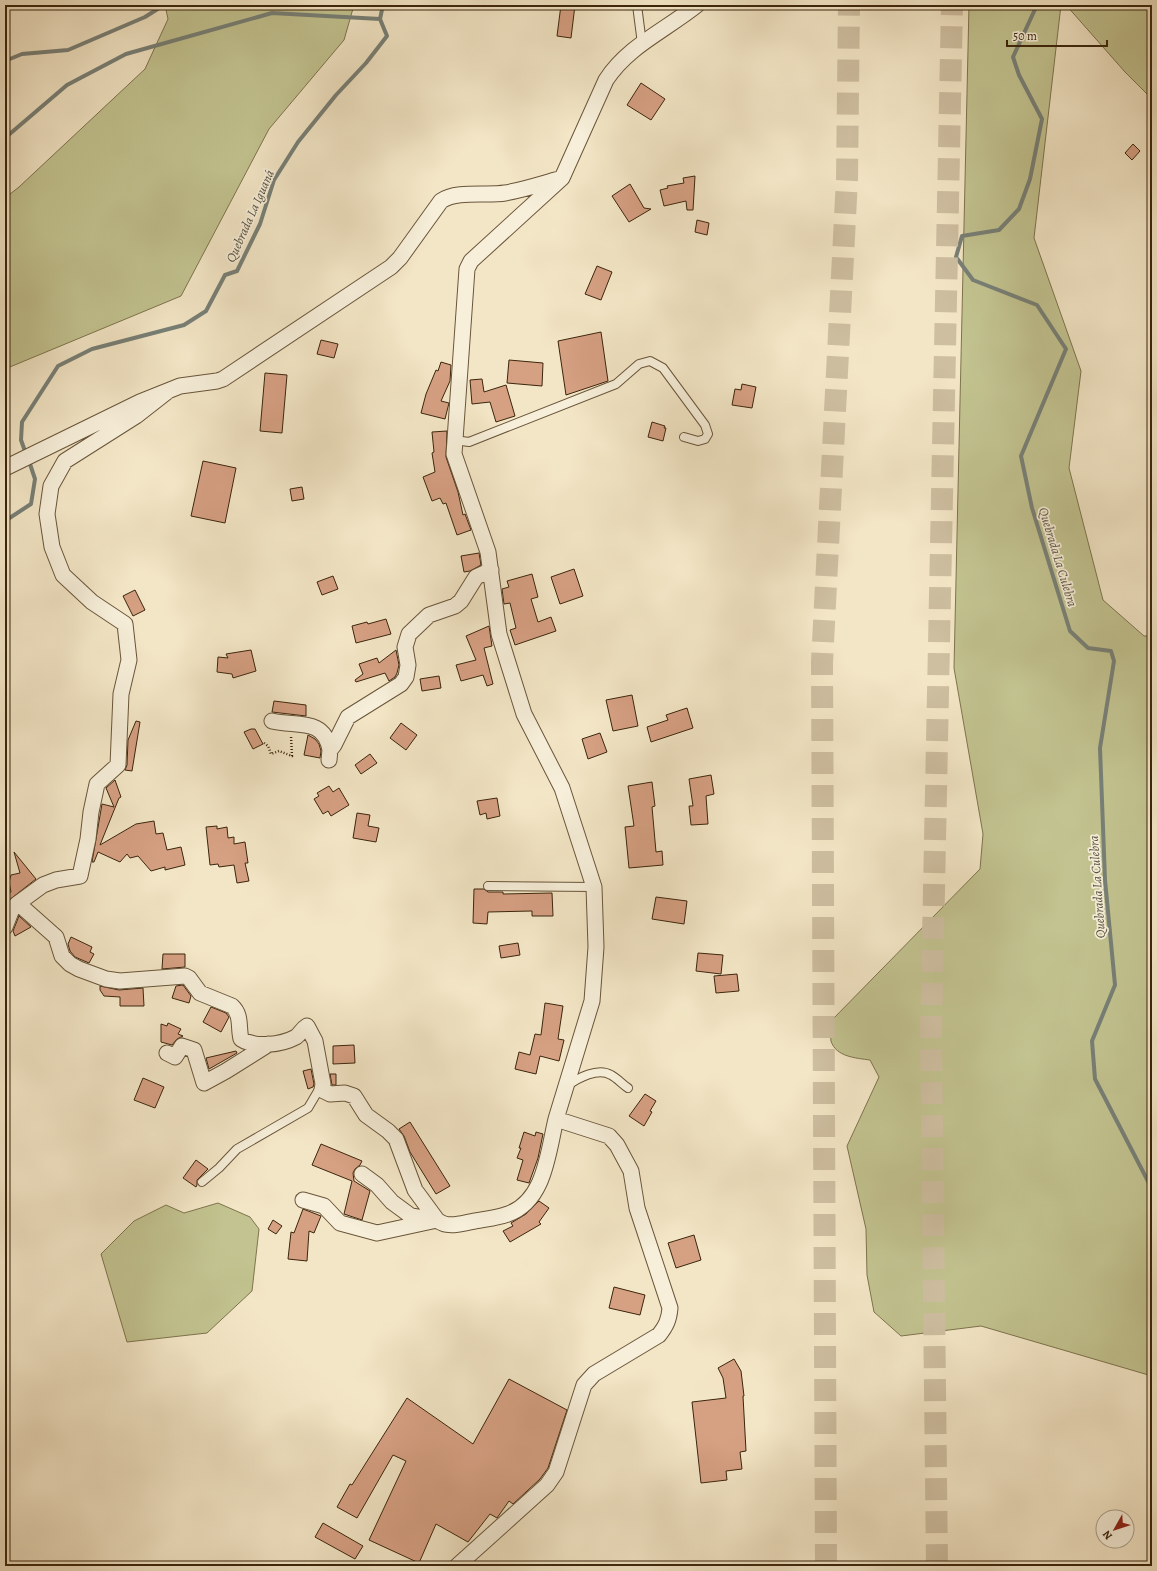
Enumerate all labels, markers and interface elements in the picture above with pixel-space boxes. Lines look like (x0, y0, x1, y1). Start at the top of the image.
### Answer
scale bar (1007, 22, 1107, 48)
text: 50 m (1013, 28, 1037, 44)
water label: Quebrada La Iguaná (222, 167, 278, 265)
water label: Quebrada La Culebra (1035, 505, 1081, 609)
water label: Quebrada La Culebra (1085, 835, 1109, 939)
north arrow (1095, 1509, 1135, 1549)
text: N (1099, 1527, 1116, 1543)

